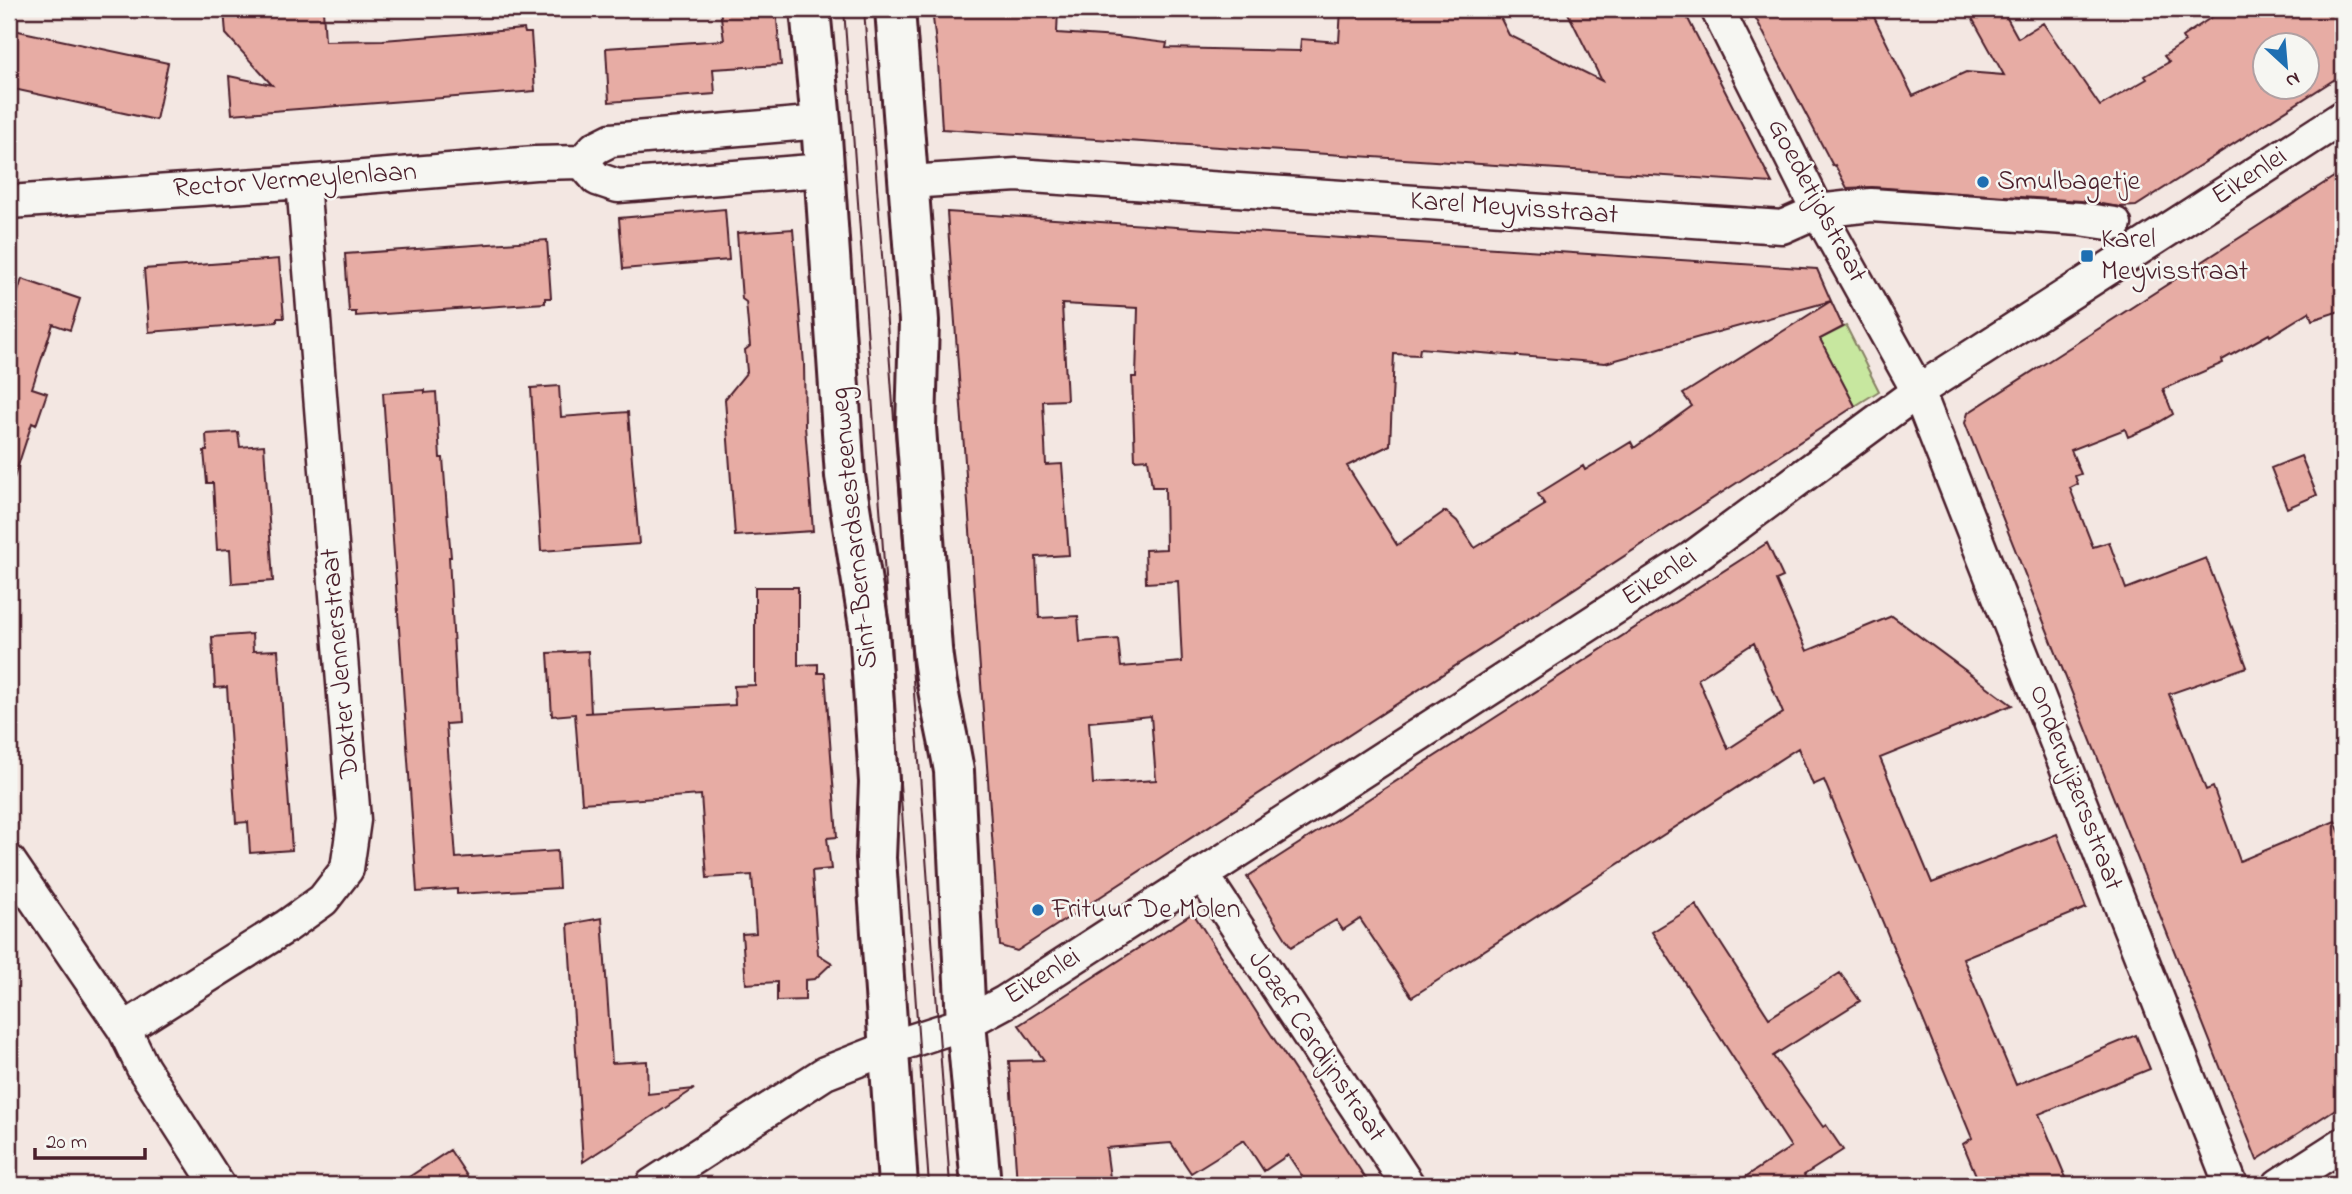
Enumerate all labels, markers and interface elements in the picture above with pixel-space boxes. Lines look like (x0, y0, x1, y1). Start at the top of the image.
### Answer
north arrow (2250, 32, 2320, 102)
text: N (2281, 64, 2304, 94)
street label: Goedetijdstraat (1755, 112, 1877, 290)
street label: Eikenlei (2204, 137, 2296, 217)
street label: Rector Vermeylenlaan (172, 152, 418, 210)
place label: Smulbagetje (1997, 162, 2140, 203)
marker: Smulbagetje (1975, 174, 1991, 190)
street label: Karel Meyvisstraat (1408, 181, 1620, 237)
place label: Karel Meyvisstraat (2101, 220, 2248, 293)
marker: Karel Meyvisstraat (2079, 248, 2095, 264)
street label: Sint-Bernardsesteenweg (820, 385, 890, 671)
street label: Eikenlei (1614, 538, 1706, 618)
street label: Dokter Jennerstraat (311, 546, 372, 781)
street label: Onderwijzersstraat (2017, 679, 2133, 897)
place label: Frituur De Molen (1051, 890, 1240, 931)
marker: Frituur De Molen (1030, 902, 1046, 918)
street label: Eikenlei (997, 938, 1089, 1016)
street label: Jozef Cardijnstraat (1236, 943, 1396, 1151)
scale bar (35, 1117, 145, 1161)
text: 20 m (46, 1128, 87, 1158)

